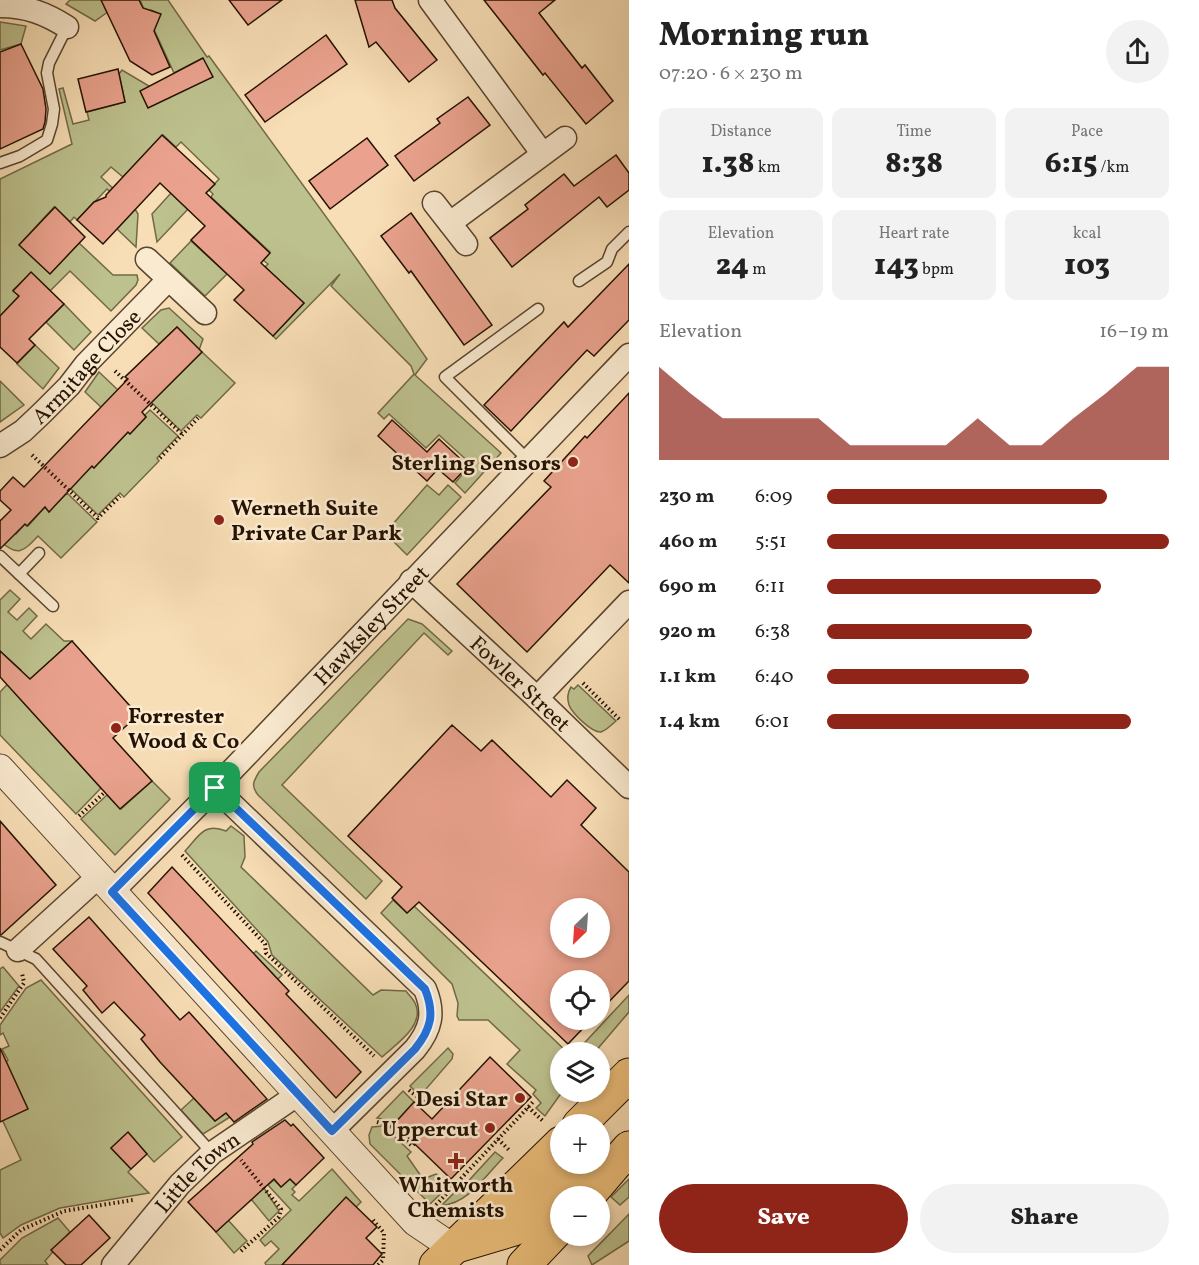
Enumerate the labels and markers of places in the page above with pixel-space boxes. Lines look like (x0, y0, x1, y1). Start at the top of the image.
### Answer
place label: Sterling Sensors (391, 449, 561, 480)
marker: Sterling Sensors (566, 455, 580, 469)
place label: Werneth Suite Private Car Park (231, 494, 402, 550)
marker: Werneth Suite Private Car Park (212, 513, 226, 527)
place label: Forrester Wood & Co (128, 702, 239, 758)
marker: Forrester Wood & Co (109, 721, 123, 735)
pin (189, 762, 240, 813)
place label: Desi Star (415, 1085, 509, 1116)
marker: Desi Star (513, 1091, 527, 1105)
place label: Uppercut (382, 1115, 478, 1146)
marker: Uppercut (483, 1121, 497, 1135)
marker: Whitworth Chemists (449, 1154, 463, 1168)
place label: Whitworth Chemists (399, 1171, 513, 1227)

